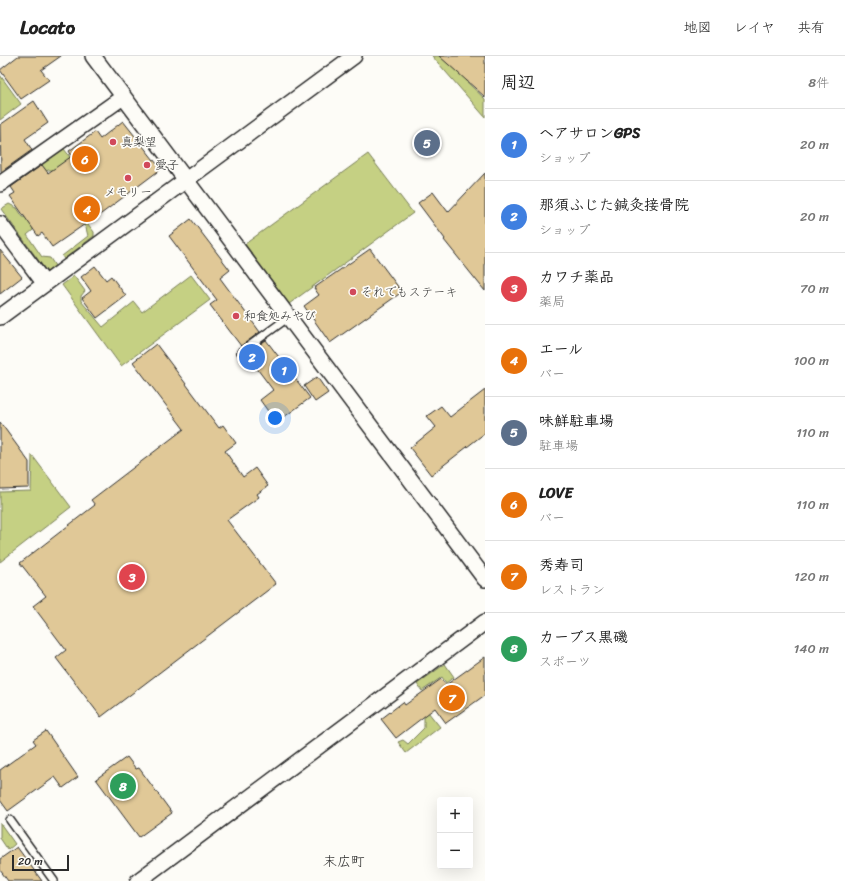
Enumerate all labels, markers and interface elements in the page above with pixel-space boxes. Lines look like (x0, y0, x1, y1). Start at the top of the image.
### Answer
text: Locato (20, 11, 75, 44)
text: 地図 (684, 15, 712, 40)
text: レイヤ (734, 15, 775, 40)
text: 共有 (797, 15, 825, 40)
text: 周辺 (501, 67, 535, 97)
text: 8件 (808, 71, 829, 94)
text: ヘアサロンGPS (539, 120, 640, 146)
pin: 5 (414, 128, 440, 158)
place label: 真梨望 (121, 131, 157, 153)
text: 1 (511, 133, 517, 156)
text: 20 m (800, 133, 829, 156)
marker: 真梨望 (108, 137, 118, 147)
pin: 6 (72, 144, 98, 174)
text: ショップ (539, 146, 590, 169)
place label: 愛子 (155, 154, 179, 176)
marker: 愛子 (142, 160, 152, 170)
marker: メモリー (123, 173, 133, 183)
place label: メモリー (104, 181, 152, 203)
text: 那須ふじた鍼灸接骨院 (539, 192, 689, 218)
pin: 4 (74, 194, 100, 224)
text: 2 (510, 205, 518, 228)
text: 20 m (800, 205, 829, 228)
text: ショップ (539, 218, 590, 241)
text: カワチ薬品 (539, 264, 614, 290)
text: 3 (510, 277, 518, 300)
text: 70 m (800, 277, 829, 300)
place label: それでもステーキ (361, 281, 457, 303)
marker: それでもステーキ (348, 287, 358, 297)
text: 薬局 (539, 290, 565, 313)
place label: 和食処みやび (244, 305, 316, 327)
marker: 和食処みやび (231, 311, 241, 321)
text: エール (539, 336, 583, 362)
pin: 2 (239, 342, 265, 372)
text: 4 (510, 349, 518, 372)
text: 100 m (794, 349, 829, 372)
pin: 1 (271, 355, 297, 385)
text: バー (539, 362, 565, 385)
your location (265, 408, 285, 428)
text: 味鮮駐車場 (539, 408, 614, 434)
text: 5 (510, 421, 518, 444)
text: 110 m (796, 421, 829, 444)
text: 駐車場 (539, 434, 578, 457)
text: LOVE (539, 480, 573, 506)
text: 6 (510, 493, 518, 516)
text: 110 m (796, 493, 829, 516)
text: バー (539, 506, 565, 529)
text: 秀寿司 (539, 552, 584, 578)
pin: 3 (119, 562, 145, 592)
text: 7 (510, 565, 518, 588)
text: 120 m (794, 565, 829, 588)
text: レストラン (539, 578, 605, 601)
text: カーブス黒磯 (539, 624, 628, 650)
text: 8 (510, 637, 518, 660)
text: 140 m (794, 637, 829, 660)
text: スポーツ (539, 650, 591, 673)
pin: 7 (439, 683, 465, 713)
pin: 8 (110, 771, 136, 801)
map controls (437, 797, 473, 869)
button: + (437, 797, 473, 833)
button: − (437, 833, 473, 869)
district label: 末広町 (323, 849, 365, 874)
text: 20 m (18, 852, 43, 871)
scale bar (12, 853, 69, 872)

